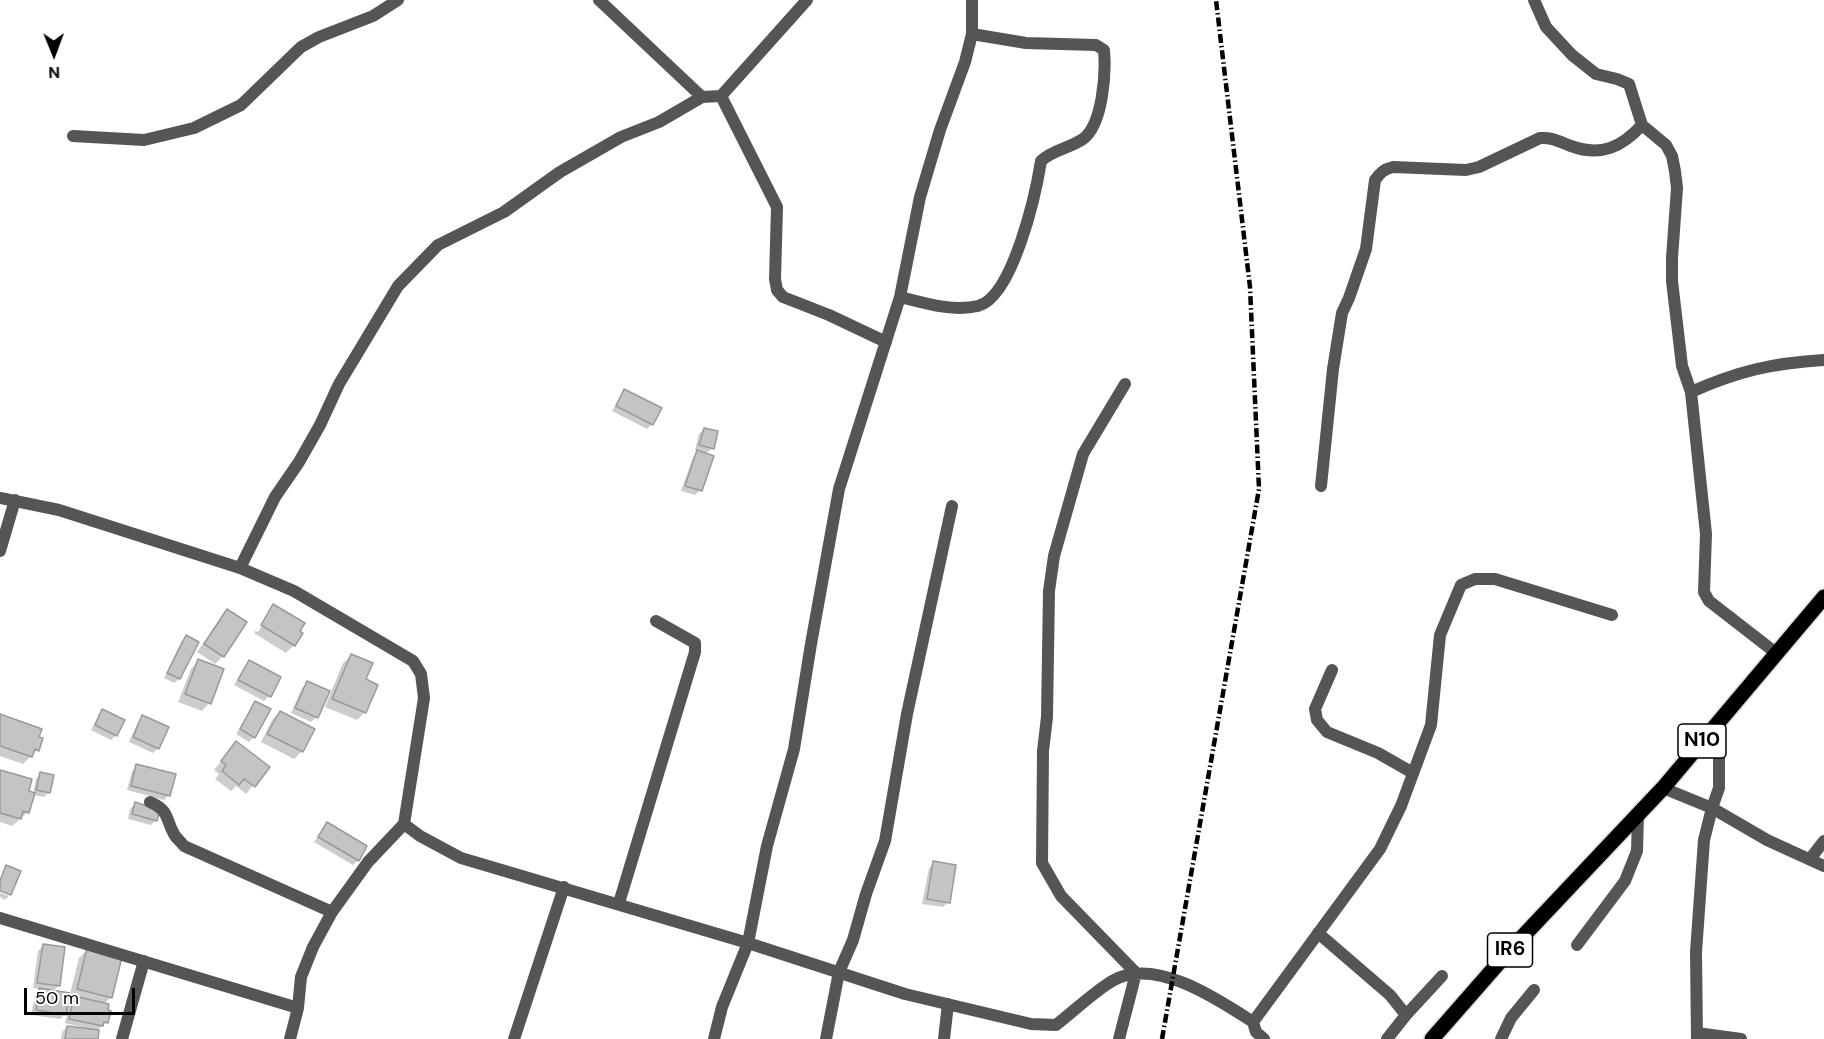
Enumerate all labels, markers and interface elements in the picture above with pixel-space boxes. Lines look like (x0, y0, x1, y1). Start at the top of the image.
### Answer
north arrow (24, 24, 84, 84)
text: N (48, 62, 60, 83)
road number: N10 (1678, 724, 1726, 758)
road number: IR6 (1488, 933, 1532, 967)
scale bar (27, 976, 138, 1014)
text: 50 m (35, 986, 79, 1010)

